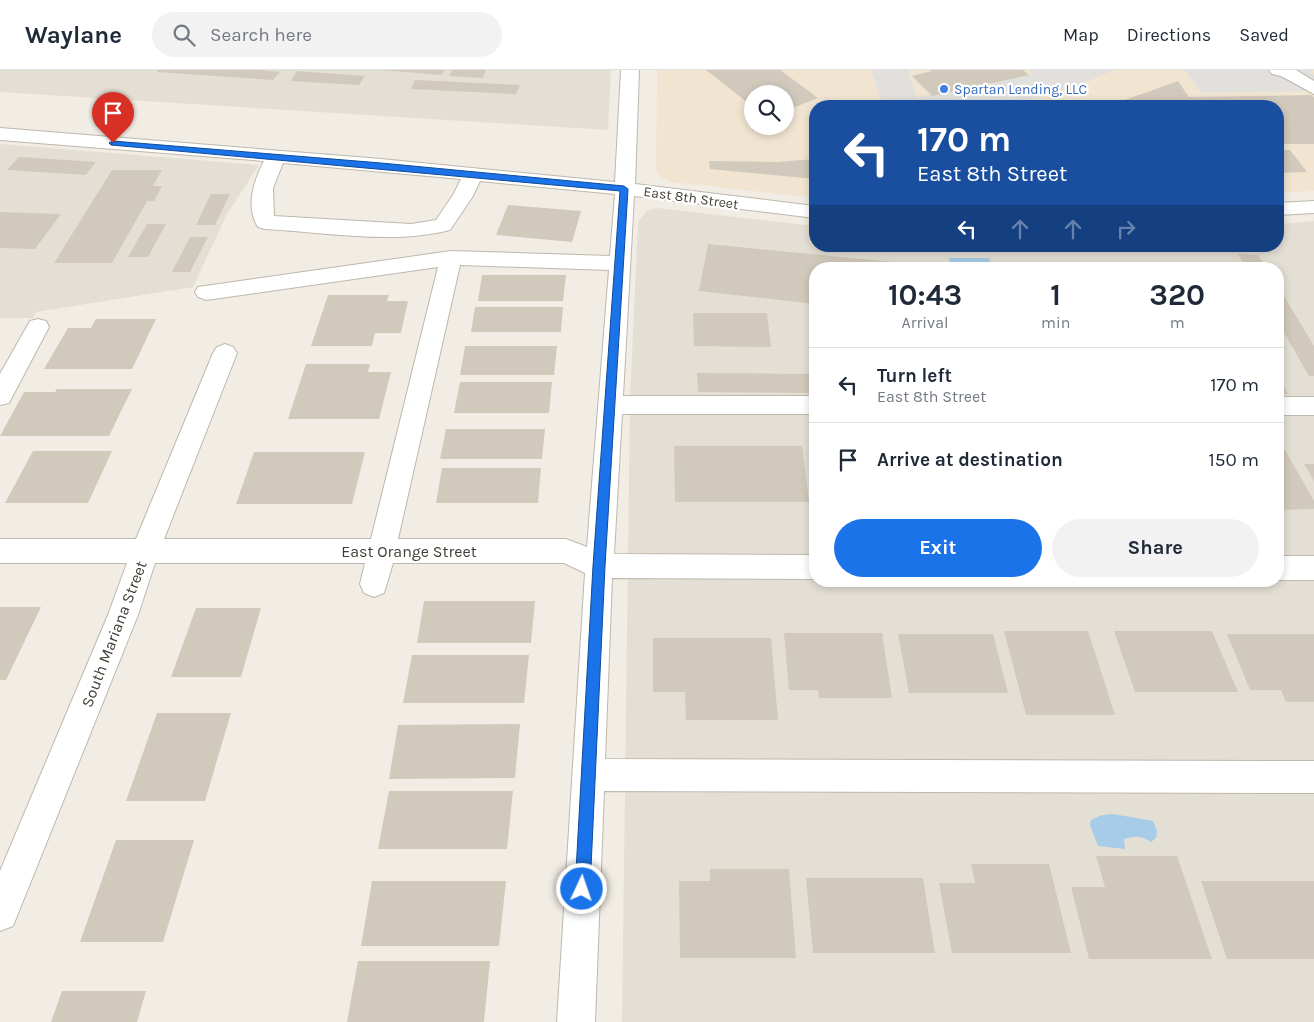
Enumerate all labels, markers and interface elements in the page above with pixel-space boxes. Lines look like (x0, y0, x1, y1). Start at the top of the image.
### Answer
search box (152, 12, 502, 57)
text: Waylane (25, 21, 122, 49)
icon: search (170, 21, 198, 49)
text: Search here (210, 24, 312, 46)
text: Map (1063, 24, 1099, 46)
text: Directions (1127, 24, 1211, 46)
text: Saved (1239, 24, 1289, 46)
place label: Spartan Lending, LLC (954, 81, 1087, 98)
marker: Spartan Lending, LLC (938, 83, 950, 95)
map controls (744, 85, 794, 135)
button: search (744, 85, 794, 135)
pin (92, 92, 134, 143)
icon: arrive (99, 99, 127, 127)
text: 170 m (917, 119, 1011, 160)
icon: left (834, 120, 899, 185)
text: East 8th Street (917, 161, 1067, 187)
street label: East 8th Street (642, 183, 740, 213)
icon: left (953, 215, 981, 243)
icon: ahead (1006, 215, 1034, 243)
icon: ahead (1059, 215, 1087, 243)
icon: right (1112, 215, 1140, 243)
text: 10:43 (888, 277, 962, 313)
text: 1 (1050, 277, 1061, 313)
text: 320 (1149, 277, 1205, 313)
text: Arrival (902, 313, 948, 332)
text: min (1041, 313, 1070, 332)
text: m (1170, 313, 1185, 332)
text: Turn left (877, 365, 952, 387)
icon: left (834, 371, 862, 399)
text: 170 m (1210, 374, 1259, 396)
text: East 8th Street (877, 387, 986, 406)
icon: arrive (834, 446, 862, 474)
text: Arrive at destination (877, 449, 1063, 471)
text: 150 m (1208, 449, 1259, 471)
button: Exit (834, 519, 1042, 577)
button: Share (1052, 519, 1259, 577)
street label: East Orange Street (341, 542, 477, 561)
street label: South Mariana Street (77, 558, 151, 710)
position arrow (555, 862, 607, 914)

